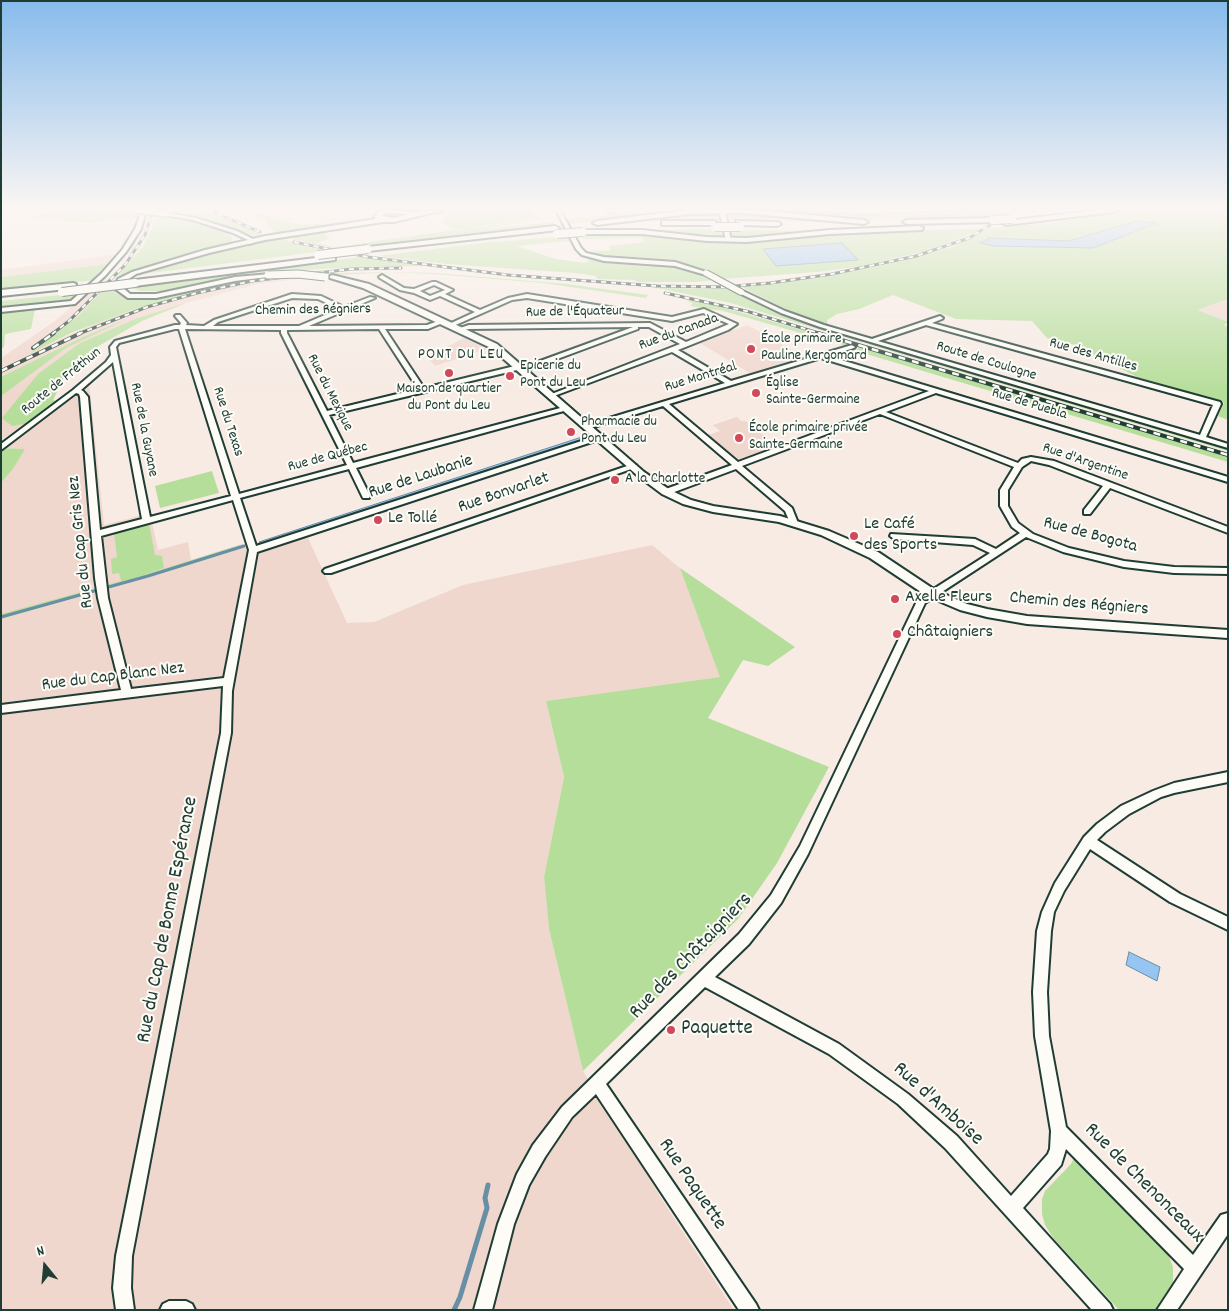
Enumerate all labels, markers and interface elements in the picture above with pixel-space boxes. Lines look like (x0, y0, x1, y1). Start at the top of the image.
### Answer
street label: Chemin des Régniers (255, 301, 371, 321)
street label: Rue de l'Équateur (526, 303, 624, 323)
street label: Rue du Canada (637, 310, 721, 356)
place label: École primaire Pauline Kergomard (761, 331, 867, 366)
street label: Rue des Antilles (1047, 335, 1139, 377)
street label: Route de Coulogne (934, 338, 1038, 386)
marker: École primaire Pauline Kergomard (745, 343, 757, 355)
street label: Route de Fréthun (18, 344, 106, 420)
district label: PONT DU LEU (416, 346, 506, 366)
street label: Rue du Mexique (302, 351, 356, 435)
place label: Epicerie du Pont du Leu (520, 358, 586, 393)
street label: Rue Montréal (663, 359, 739, 397)
marker: Maison de quartier du Pont du Leu (443, 367, 455, 379)
marker: Epicerie du Pont du Leu (504, 370, 516, 382)
place label: Église Sainte-Germaine (766, 375, 860, 410)
street label: Rue de la Guyane (125, 381, 161, 479)
place label: Maison de quartier du Pont du Leu (396, 381, 502, 416)
street label: Rue du Texas (207, 385, 247, 459)
street label: Rue de Puebla (989, 385, 1069, 425)
marker: Église Sainte-Germaine (750, 387, 762, 399)
place label: Pharmacie du Pont du Leu (581, 414, 657, 449)
place label: École primaire privée Sainte-Germaine (749, 420, 868, 455)
marker: Pharmacie du Pont du Leu (565, 426, 577, 438)
marker: École primaire privée Sainte-Germaine (733, 432, 745, 444)
street label: Rue de Québec (286, 439, 370, 477)
street label: Rue d'Argentine (1040, 440, 1130, 486)
street label: Rue de Laubanie (366, 451, 476, 505)
street label: Rue Bonvarlet (456, 468, 552, 520)
place label: A la Charlotte (625, 471, 705, 489)
marker: A la Charlotte (609, 474, 621, 486)
street label: Rue du Cap Gris Nez (64, 475, 100, 609)
place label: Le Tollé (388, 509, 437, 531)
street label: Rue de Bogota (1041, 513, 1139, 559)
marker: Le Tollé (372, 514, 384, 526)
place label: Le Café des Sports (864, 515, 937, 558)
marker: Le Café des Sports (848, 530, 860, 542)
place label: Axelle Fleurs (905, 588, 992, 610)
street label: Chemin des Régniers (1009, 588, 1149, 622)
marker: Axelle Fleurs (889, 593, 901, 605)
place label: Châtaigniers (907, 623, 993, 645)
marker: Châtaigniers (891, 628, 903, 640)
street label: Rue du Cap Blanc Nez (41, 659, 185, 697)
street label: Rue du Cap de Bonne Espérance (133, 795, 205, 1045)
street label: Rue des Châtaigniers (625, 888, 759, 1026)
place label: Paquette (681, 1017, 753, 1043)
marker: Paquette (665, 1024, 677, 1036)
street label: Rue d'Amboise (886, 1058, 988, 1152)
street label: Rue de Chenonceaux (1078, 1119, 1208, 1249)
street label: Rue Paquette (651, 1134, 731, 1236)
north arrow (20, 1241, 70, 1291)
text: N (34, 1241, 47, 1262)

